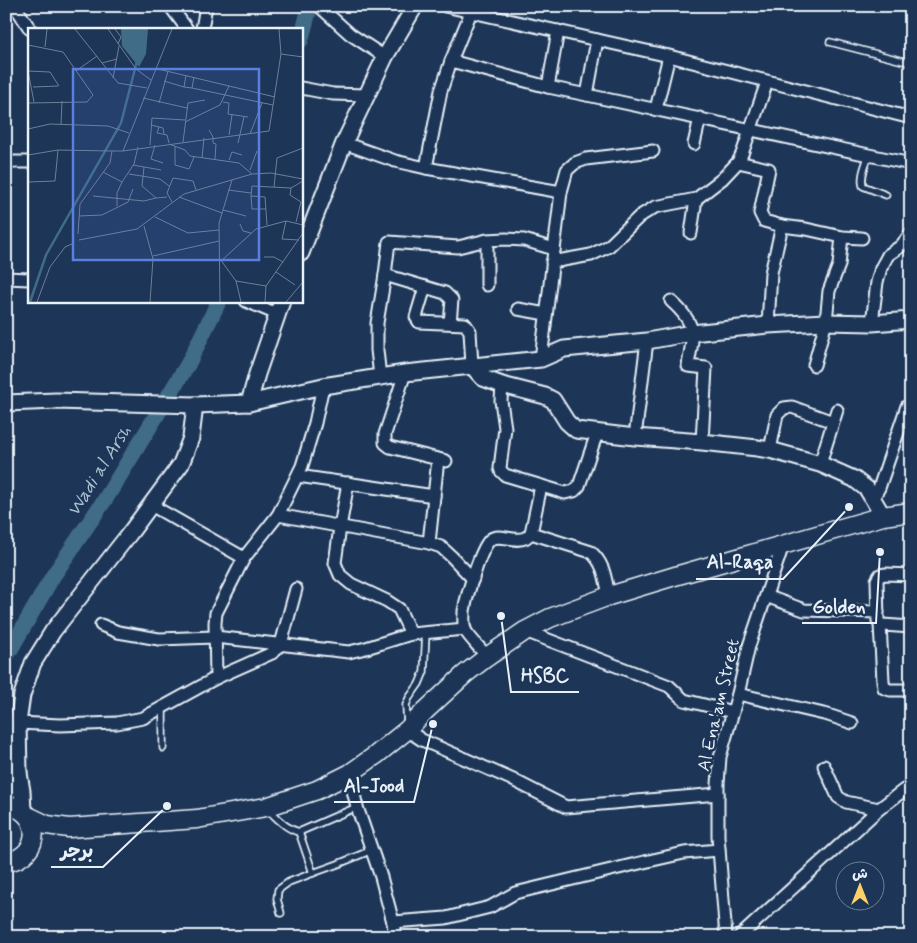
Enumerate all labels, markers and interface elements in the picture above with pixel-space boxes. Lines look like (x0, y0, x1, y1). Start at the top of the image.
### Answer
inset map (28, 28, 302, 302)
water label: Wadi al Arsh (61, 420, 137, 521)
callout: Al-Raqa (696, 545, 783, 579)
text: Al-Raqa (707, 550, 773, 575)
callout: Golden (802, 589, 876, 623)
text: Golden (812, 595, 866, 620)
street label: Al Ena'am Street (692, 636, 746, 774)
callout: HSBC (511, 658, 579, 692)
text: HSBC (521, 664, 570, 689)
callout: Al-Jood (334, 768, 414, 802)
text: Al-Jood (344, 774, 404, 799)
callout: برجر (51, 833, 103, 867)
text: برجر (59, 839, 93, 864)
north arrow (834, 860, 884, 910)
text: ش (852, 865, 868, 883)

